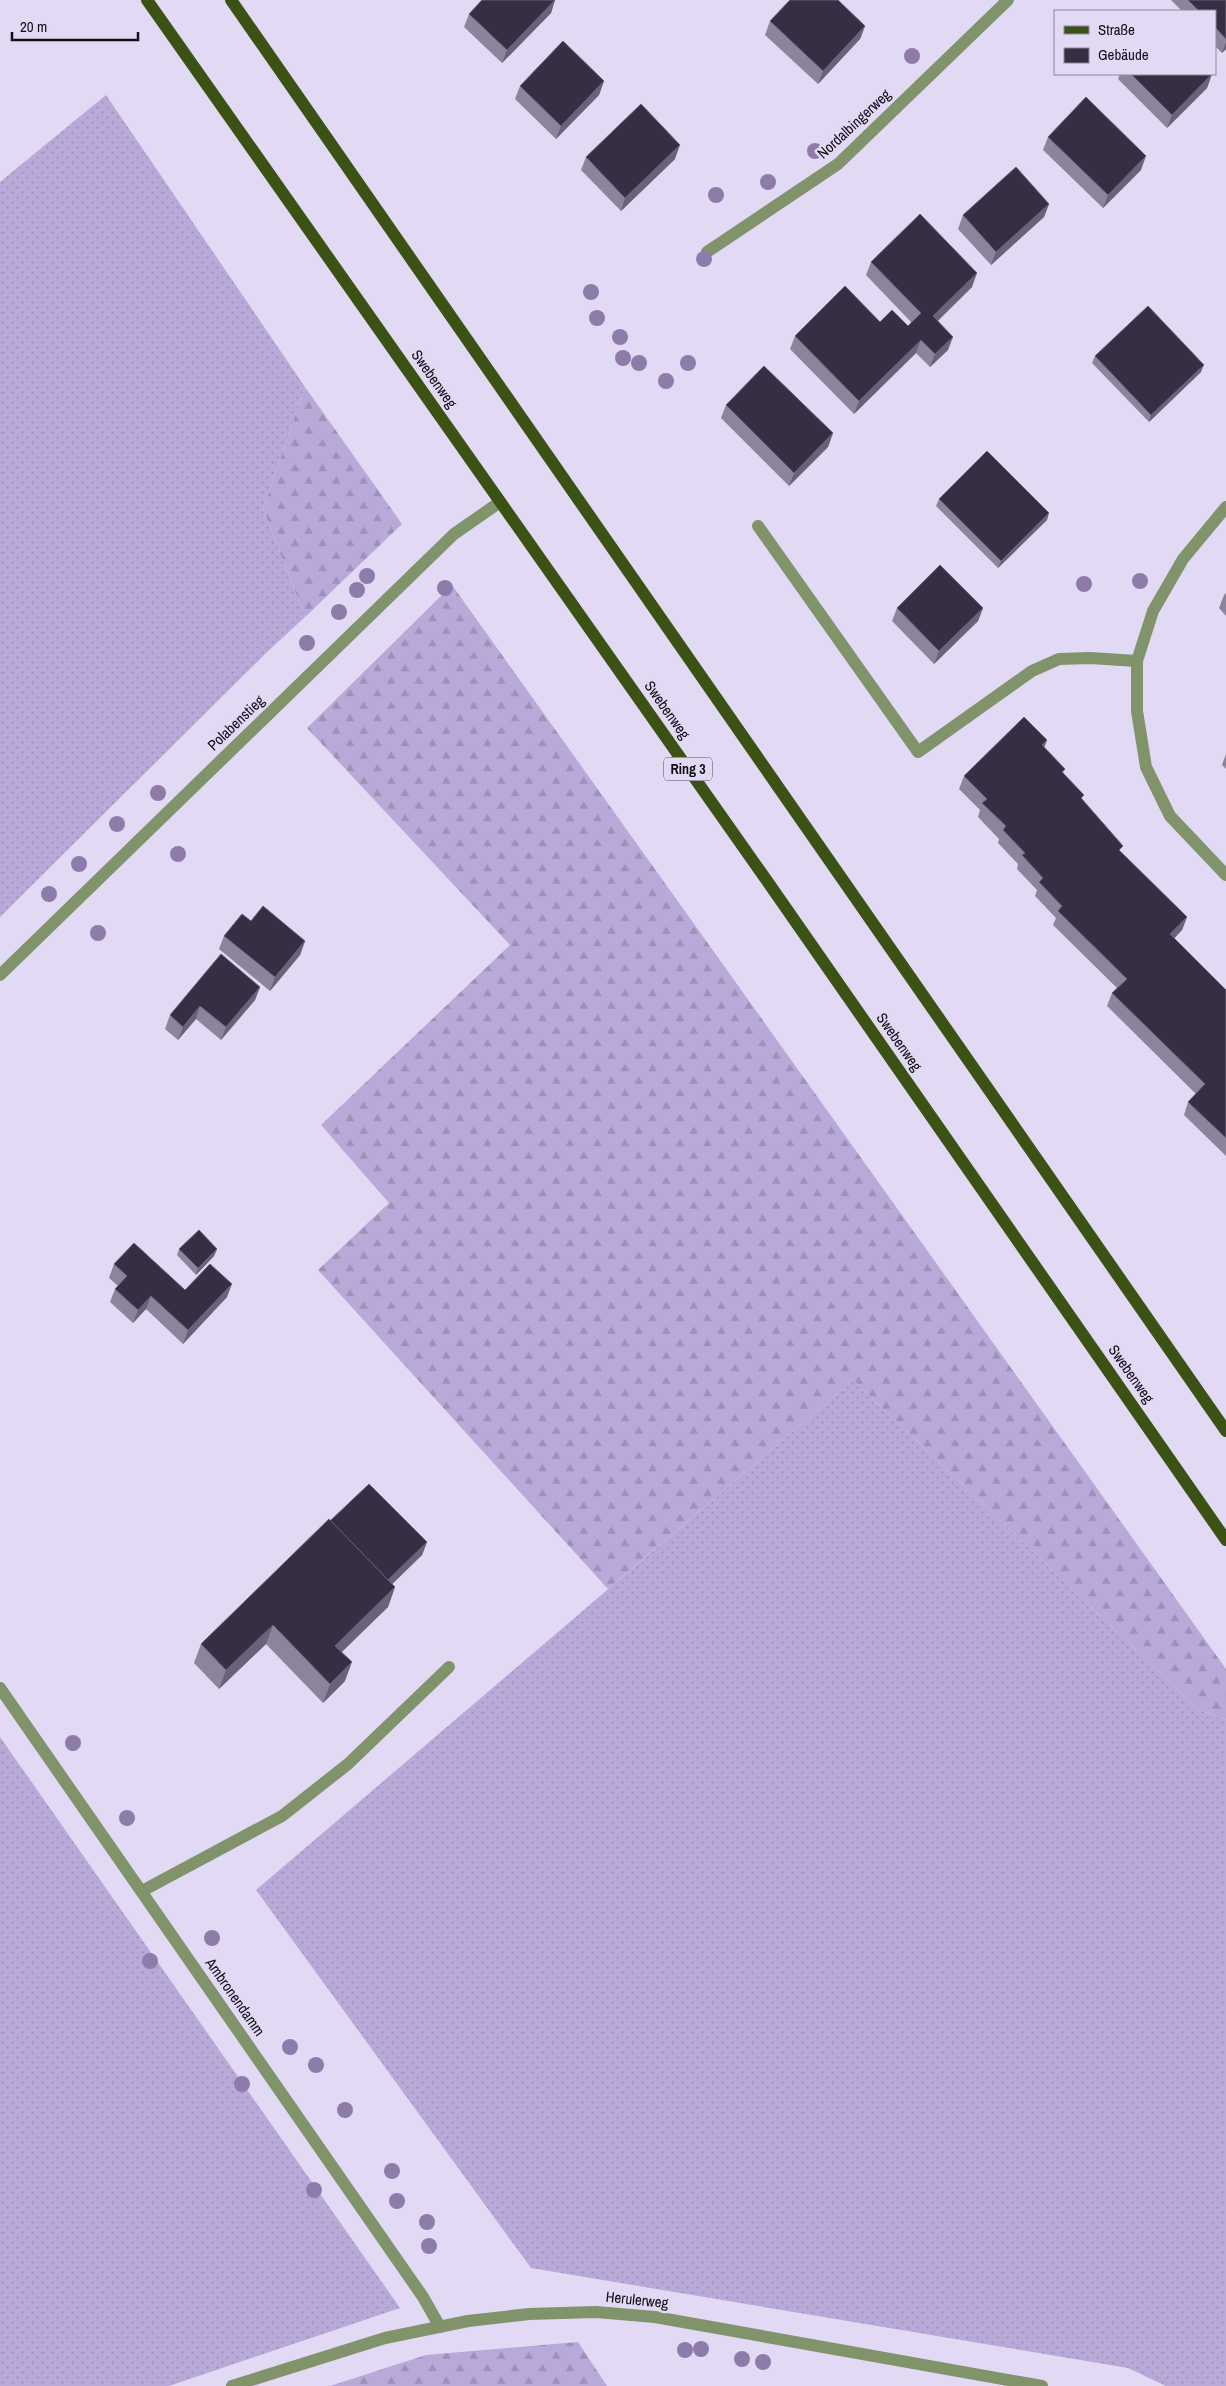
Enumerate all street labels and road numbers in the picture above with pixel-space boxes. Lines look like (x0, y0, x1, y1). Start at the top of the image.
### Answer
street label: Nordalbingerweg (812, 84, 895, 163)
street label: Swebenweg (407, 345, 462, 412)
street label: Swebenweg (640, 676, 695, 743)
street label: Polabenstieg (203, 690, 269, 755)
road number: Ring 3 (664, 758, 712, 781)
street label: Swebenweg (872, 1008, 927, 1075)
street label: Swebenweg (1104, 1340, 1159, 1407)
street label: Ambronendamm (200, 1953, 270, 2040)
street label: Herulerweg (605, 2286, 670, 2313)

